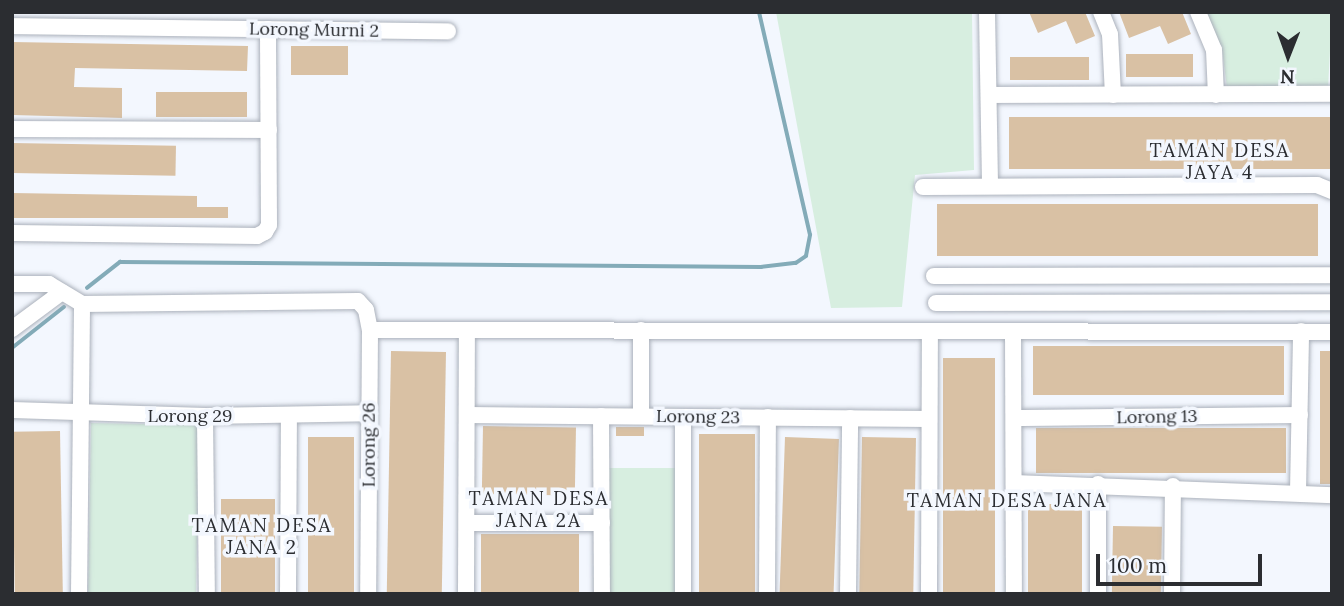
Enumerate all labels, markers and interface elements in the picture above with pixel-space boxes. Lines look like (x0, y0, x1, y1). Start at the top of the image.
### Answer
street label: Lorong Murni 2 (249, 18, 379, 42)
north arrow (1253, 21, 1323, 91)
text: N (1280, 65, 1295, 89)
district label: TAMAN DESA JAYA 4 (1151, 140, 1289, 184)
street label: Lorong 26 (358, 403, 380, 487)
street label: Lorong 29 (148, 405, 232, 427)
street label: Lorong 23 (656, 405, 740, 429)
street label: Lorong 13 (1116, 405, 1198, 429)
district label: TAMAN DESA JANA 2A (470, 488, 608, 532)
district label: TAMAN DESA JANA (909, 490, 1105, 512)
district label: TAMAN DESA JANA 2 (193, 515, 331, 559)
scale bar (1099, 540, 1265, 584)
text: 100 m (1109, 552, 1167, 579)

